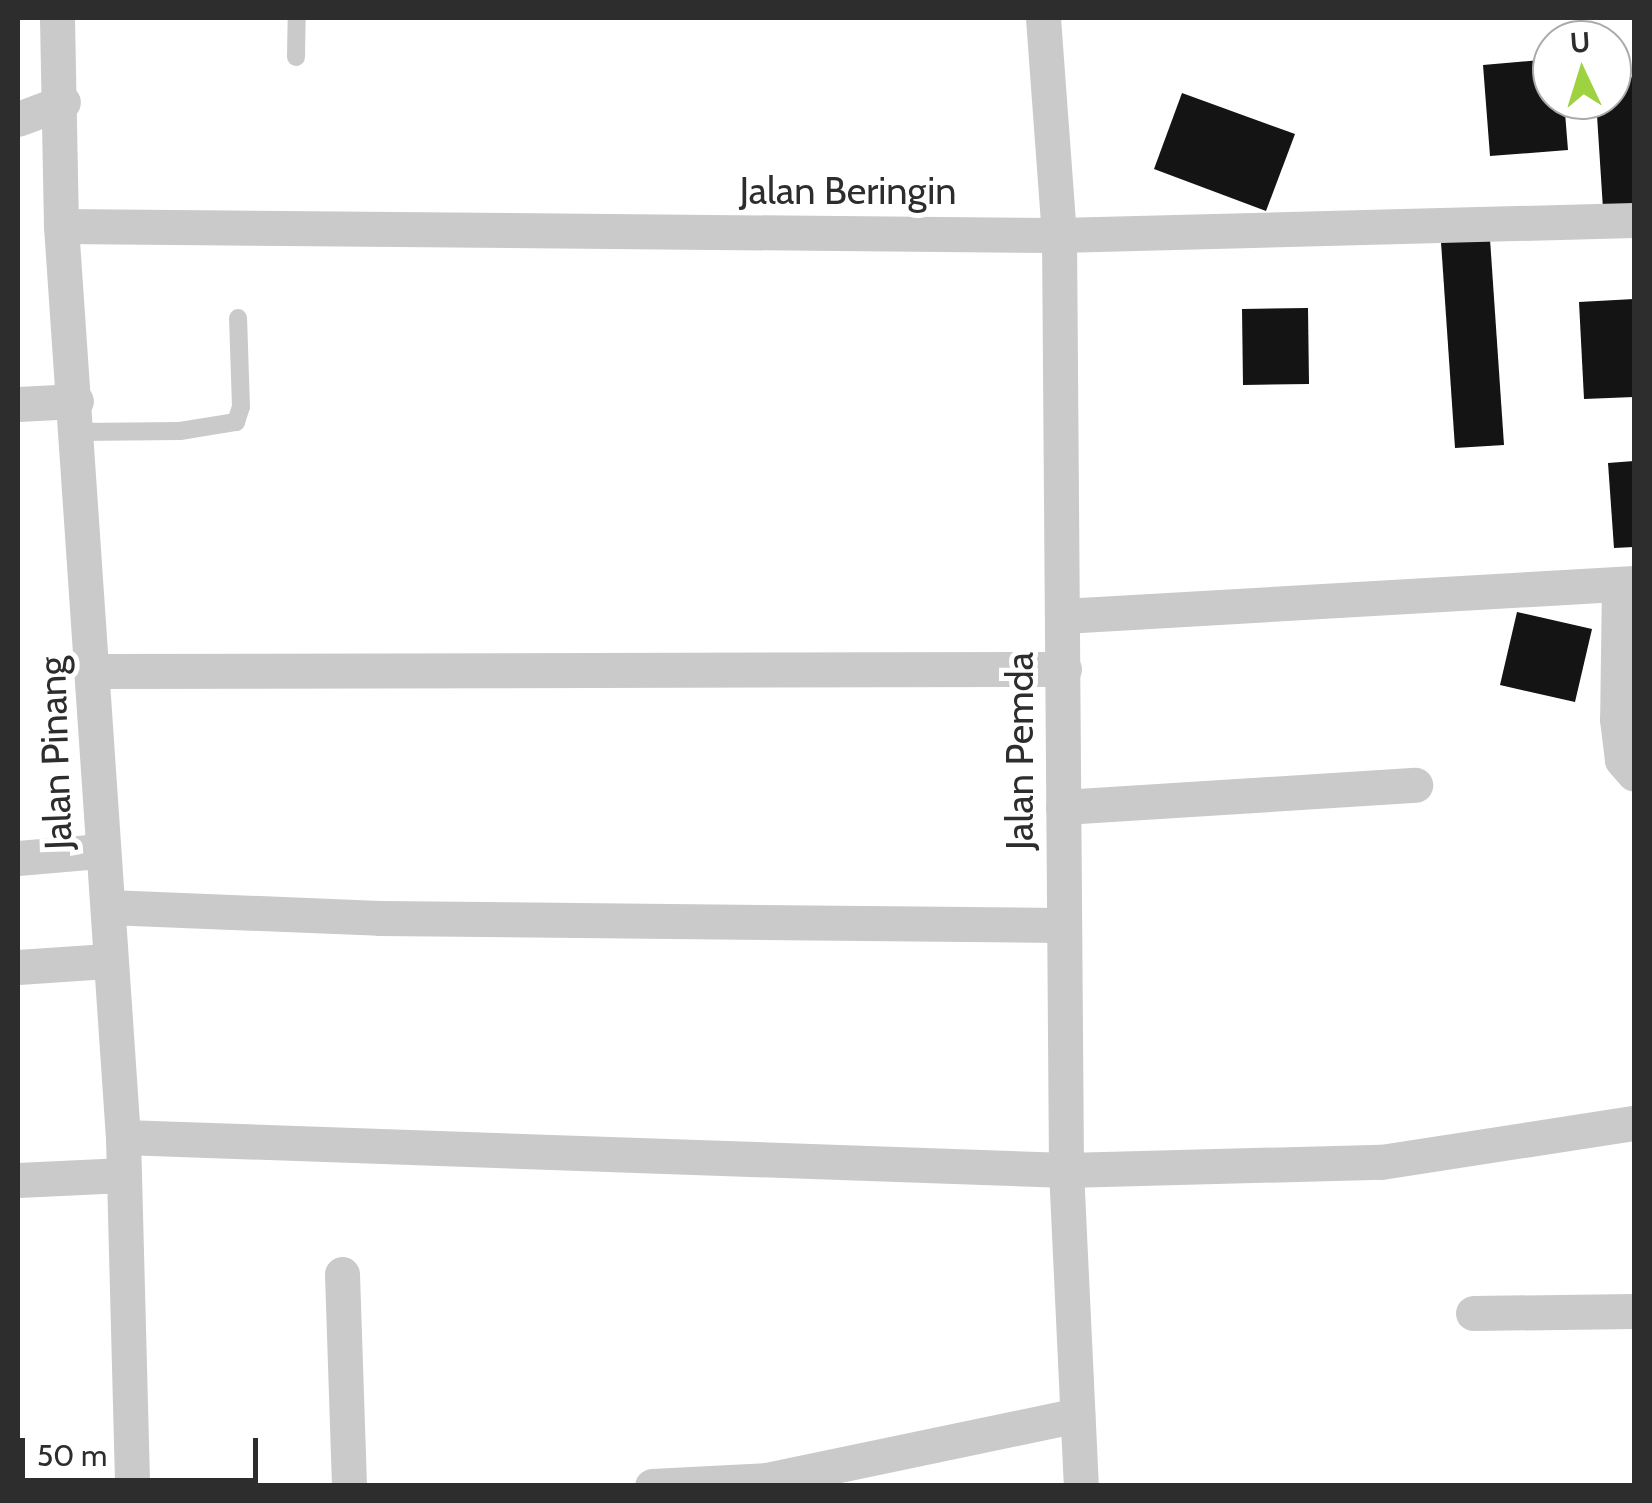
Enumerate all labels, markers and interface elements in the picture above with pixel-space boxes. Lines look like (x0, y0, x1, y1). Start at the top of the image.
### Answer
north arrow (1532, 20, 1632, 120)
text: U (1569, 24, 1591, 60)
street label: Jalan Beringin (740, 168, 956, 214)
street label: Jalan Pemda (997, 652, 1043, 850)
street label: Jalan Pinang (29, 655, 81, 851)
scale bar (25, 1418, 262, 1480)
text: 50 m (37, 1437, 107, 1474)

